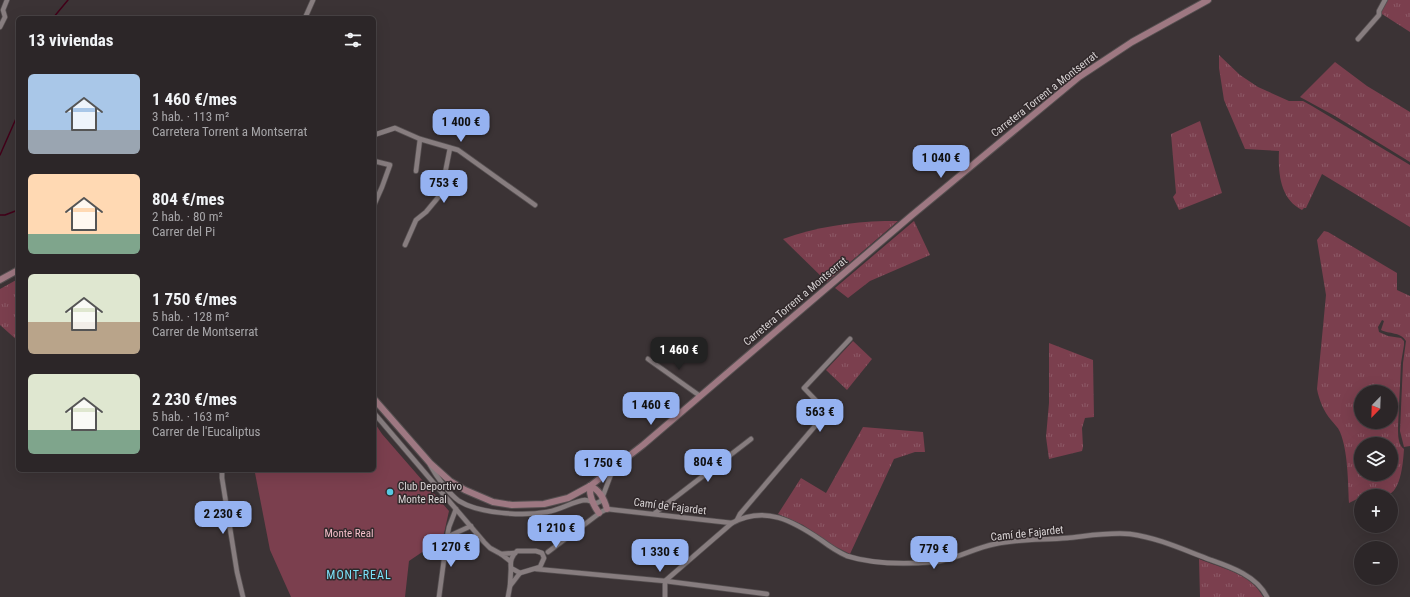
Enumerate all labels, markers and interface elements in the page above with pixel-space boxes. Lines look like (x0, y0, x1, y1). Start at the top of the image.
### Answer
icon: filters (342, 29, 364, 51)
text: 13 viviendas (28, 30, 114, 50)
street label: Carretera Torrent a Montserrat (989, 49, 1100, 140)
text: 1 460 €/mes (152, 89, 237, 109)
icon: home (60, 90, 108, 138)
text: 3 hab. · 113 m² (152, 109, 229, 124)
pin: 1 400 € (424, 109, 498, 143)
text: 1 400 € (442, 114, 480, 129)
text: Carretera Torrent a Montserrat (152, 124, 307, 139)
pin: 1 040 € (904, 145, 978, 179)
text: 1 040 € (922, 150, 960, 165)
pin: 753 € (416, 170, 472, 204)
text: 753 € (429, 175, 459, 190)
text: 804 €/mes (152, 189, 224, 209)
icon: home (60, 190, 108, 238)
text: 2 hab. · 80 m² (152, 209, 223, 224)
text: Carrer del Pi (152, 224, 215, 239)
street label: Carretera Torrent a Montserrat (741, 254, 850, 349)
text: 1 750 €/mes (152, 289, 237, 309)
icon: home (60, 290, 108, 338)
text: 5 hab. · 128 m² (152, 309, 229, 324)
text: Carrer de Montserrat (152, 324, 258, 339)
pin: 1 460 € (642, 337, 716, 371)
text: 1 460 € (660, 342, 698, 357)
north arrow (1354, 385, 1398, 429)
map controls (1354, 385, 1398, 585)
text: 2 230 €/mes (152, 389, 237, 409)
icon: home (60, 390, 108, 438)
pin: 1 460 € (614, 392, 688, 426)
text: 1 460 € (632, 397, 670, 412)
pin: 563 € (792, 399, 848, 433)
text: 563 € (805, 404, 835, 419)
text: 5 hab. · 163 m² (152, 409, 229, 424)
text: Carrer de l'Eucaliptus (152, 424, 261, 439)
button: layers (1354, 437, 1398, 481)
pin: 804 € (680, 449, 736, 483)
pin: 1 750 € (566, 450, 640, 484)
text: 804 € (693, 454, 723, 469)
text: 1 750 € (584, 455, 622, 470)
place label: Club Deportivo Monte Real (398, 480, 462, 506)
marker: Club Deportivo Monte Real (385, 487, 395, 497)
button: + (1354, 489, 1398, 533)
street label: Camí de Fajardet (633, 496, 707, 517)
pin: 2 230 € (186, 501, 260, 535)
text: 2 230 € (204, 506, 242, 521)
pin: 1 210 € (519, 515, 593, 549)
text: 1 210 € (537, 520, 575, 535)
street label: Camí de Fajardet (990, 523, 1064, 544)
park label: Monte Real (325, 527, 373, 540)
pin: 1 270 € (414, 534, 488, 568)
pin: 779 € (906, 536, 962, 570)
text: 1 270 € (432, 539, 470, 554)
pin: 1 330 € (623, 539, 697, 573)
text: 779 € (919, 541, 949, 556)
button: − (1354, 541, 1398, 585)
text: 1 330 € (641, 544, 679, 559)
district label: MONT-REAL (326, 568, 392, 582)

